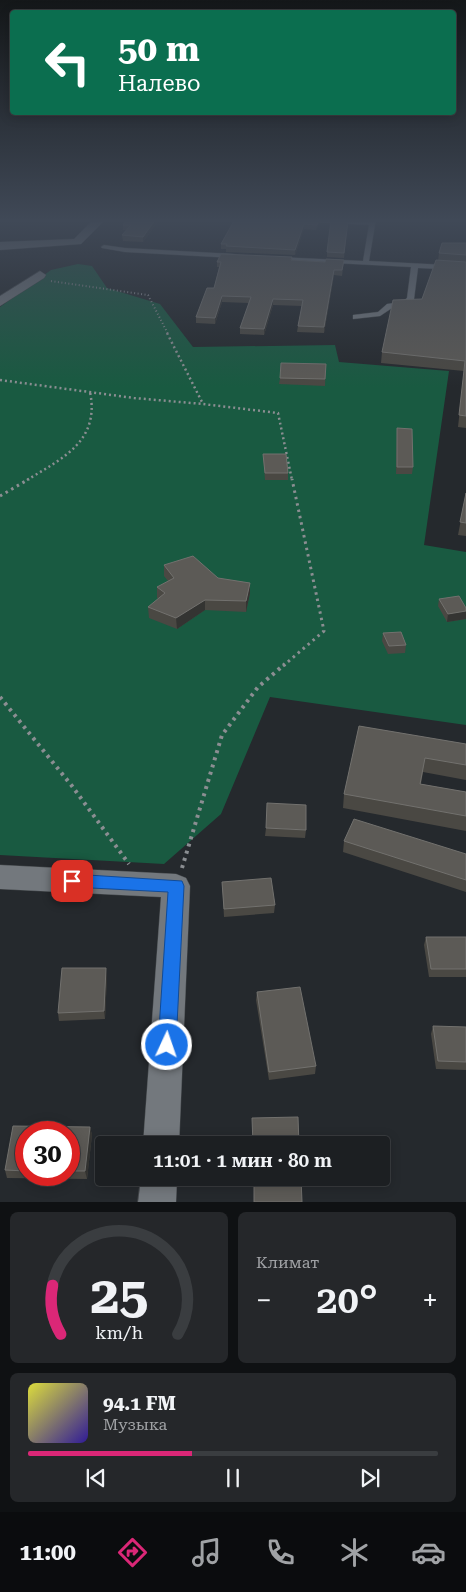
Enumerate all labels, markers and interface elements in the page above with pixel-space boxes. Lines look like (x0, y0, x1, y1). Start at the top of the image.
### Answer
text: 50 m (118, 29, 200, 70)
icon: left (35, 30, 100, 95)
text: Налево (118, 71, 201, 96)
pin (51, 860, 93, 902)
icon: arrive (58, 867, 86, 895)
position arrow (140, 1018, 192, 1070)
speed limit sign: 30 (15, 1121, 80, 1186)
text: 11:01 · 1 мин · 80 m (153, 1149, 332, 1172)
text: Климат (256, 1253, 319, 1272)
text: 25 (90, 1265, 148, 1326)
text: 20° (316, 1278, 378, 1322)
text: − (256, 1284, 272, 1317)
text: + (422, 1284, 438, 1317)
text: km/h (95, 1322, 143, 1343)
text: 94.1 FM (103, 1392, 176, 1415)
text: Музыка (103, 1415, 167, 1434)
icon: previous (82, 1464, 110, 1492)
icon: pause (219, 1464, 247, 1492)
icon: next (356, 1464, 384, 1492)
icon: directions (115, 1535, 150, 1570)
icon: music (189, 1535, 224, 1570)
icon: phone (263, 1535, 298, 1570)
icon: climate (337, 1535, 372, 1570)
icon: car (411, 1535, 446, 1570)
text: 11:00 (20, 1540, 76, 1565)

